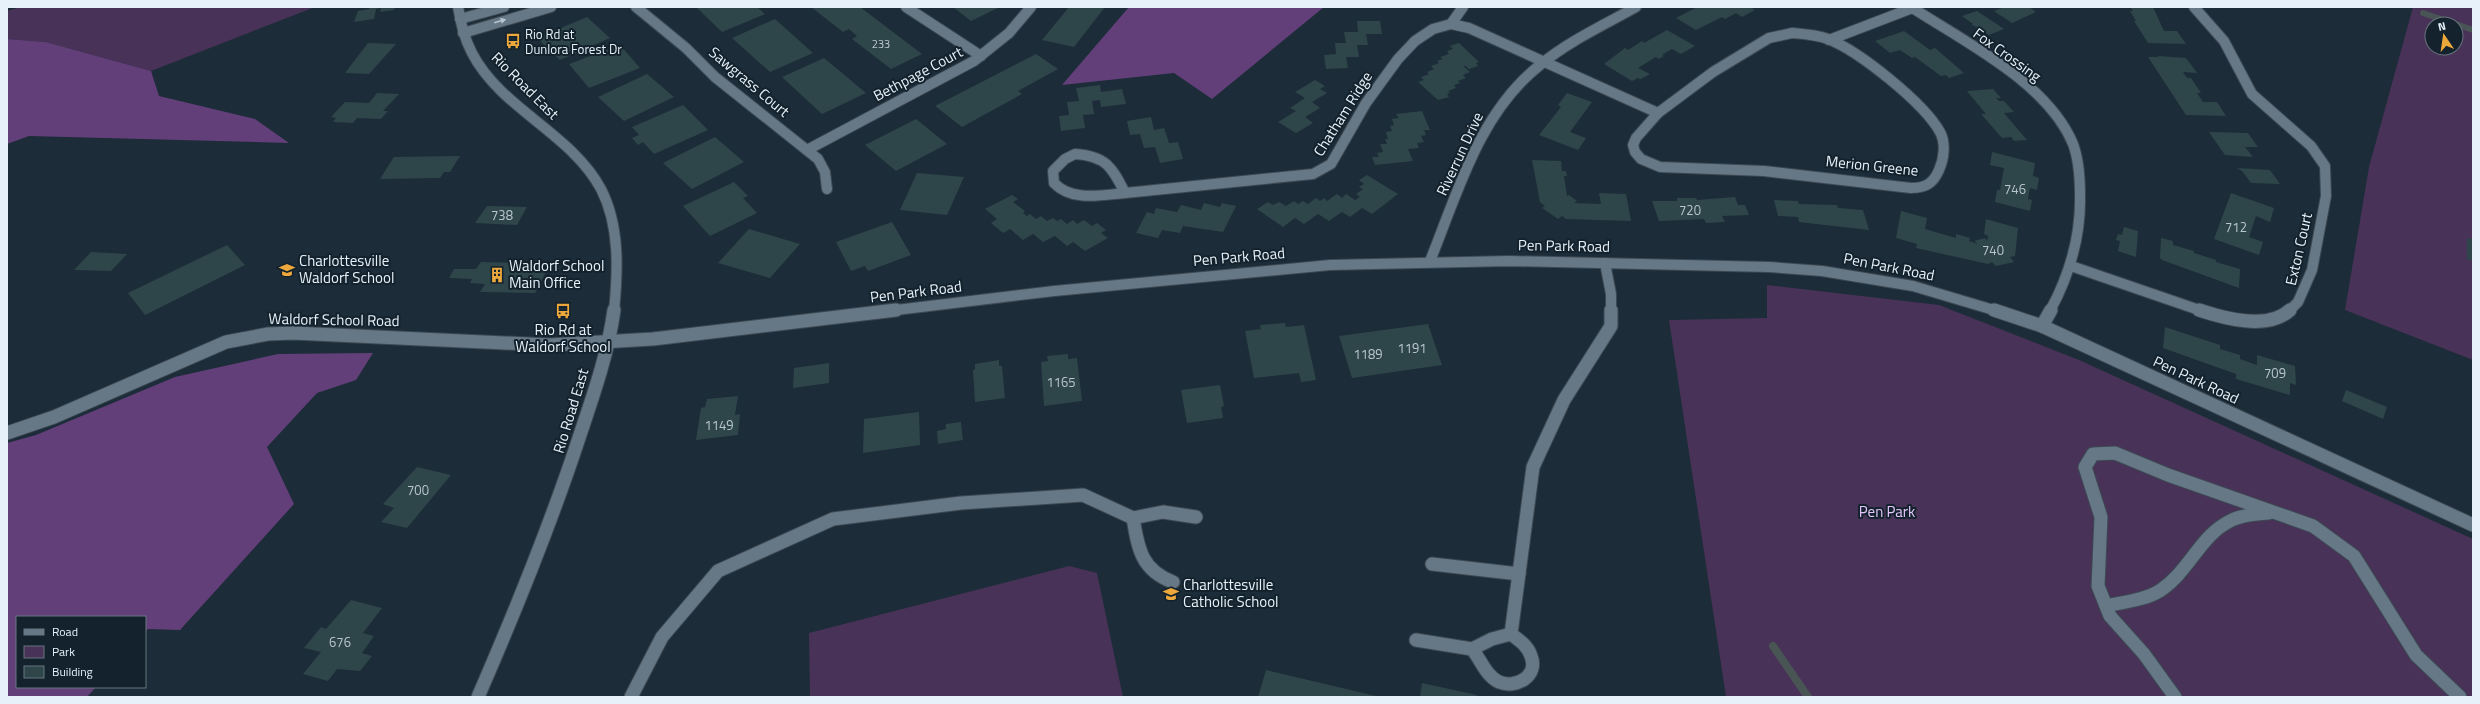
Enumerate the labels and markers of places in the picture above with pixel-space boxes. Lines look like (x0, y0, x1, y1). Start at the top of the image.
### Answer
place label: Rio Rd at Dunlora Forest Dr (525, 24, 622, 59)
bus stop icon: Rio Rd at Dunlora Forest Dr (504, 32, 522, 50)
place label: Charlottesville Waldorf School (299, 249, 394, 289)
place label: Waldorf School Main Office (509, 254, 604, 294)
school or university icon: Charlottesville Waldorf School (278, 261, 296, 279)
building icon: Waldorf School Main Office (488, 266, 506, 284)
bus stop icon: Rio Rd at Waldorf School (554, 302, 572, 320)
place label: Rio Rd at Waldorf School (515, 318, 611, 358)
place label: Charlottesville Catholic School (1183, 573, 1279, 613)
school or university icon: Charlottesville Catholic School (1162, 585, 1180, 603)

